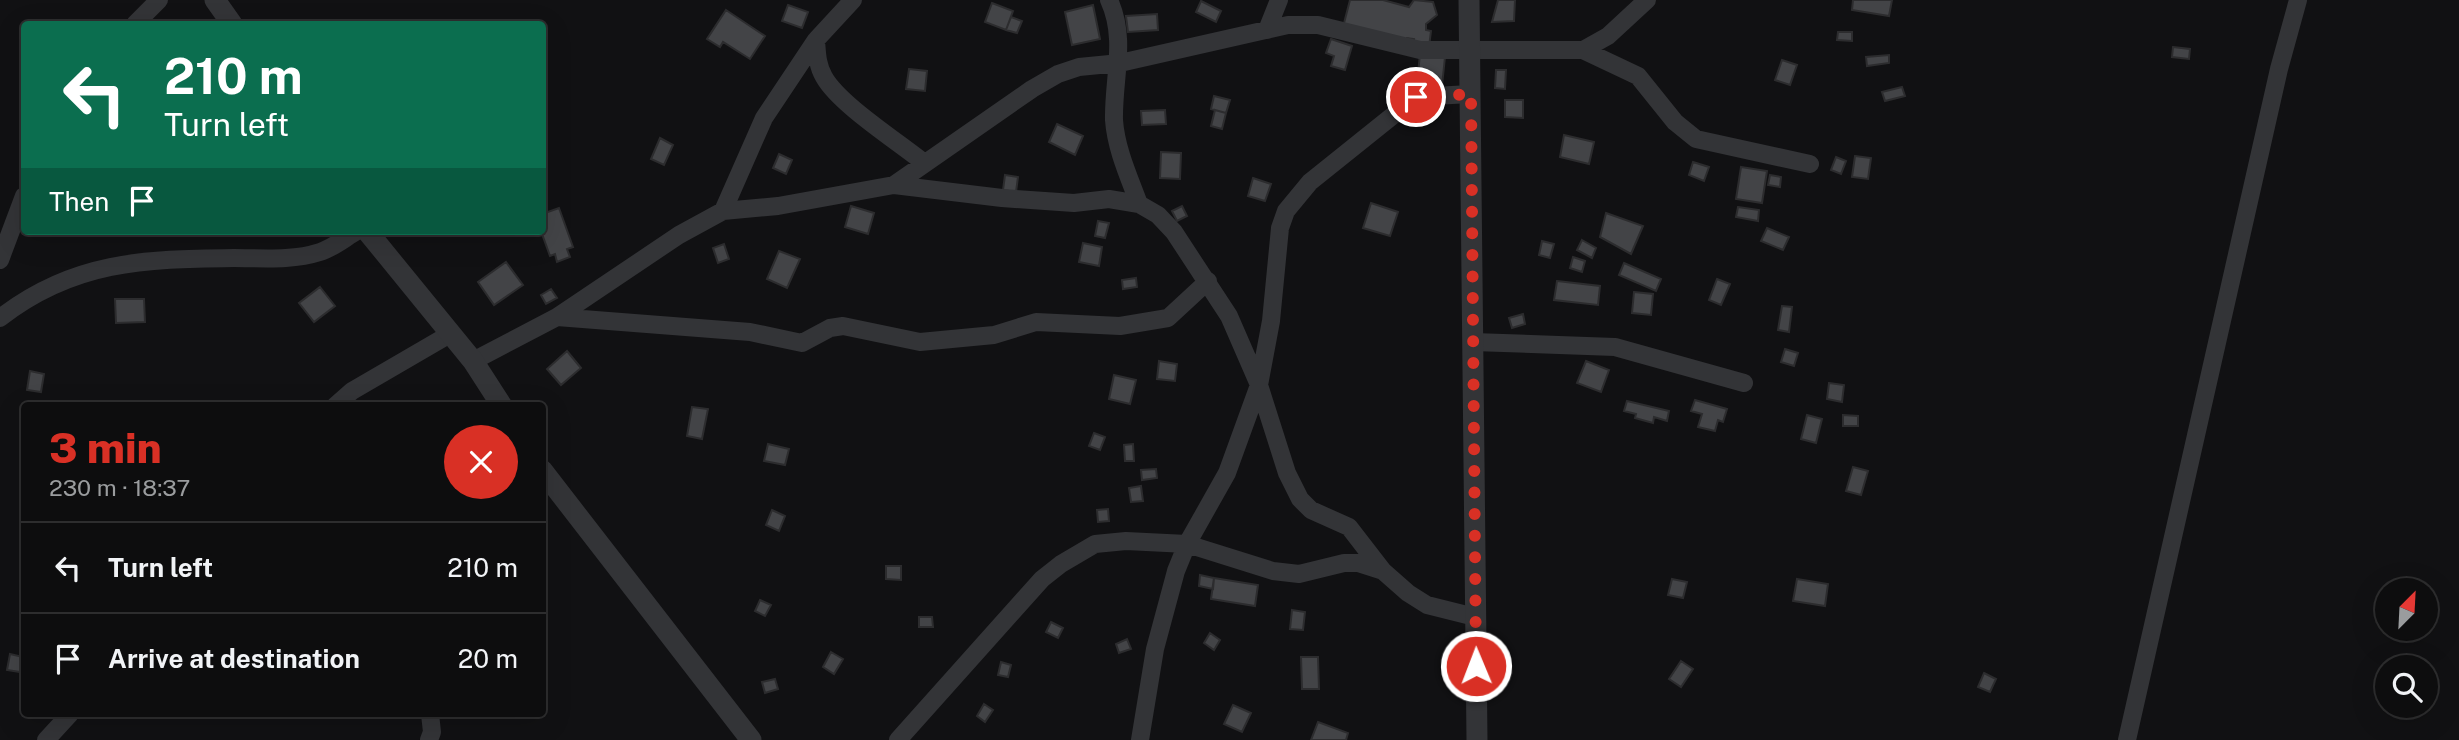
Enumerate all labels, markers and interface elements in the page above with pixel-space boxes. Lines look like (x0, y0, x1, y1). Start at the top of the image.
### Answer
text: 210 m (164, 47, 303, 105)
icon: left (49, 49, 140, 140)
pin (1386, 67, 1446, 127)
icon: arrive (1397, 78, 1435, 116)
text: Turn left (164, 106, 289, 143)
icon: arrive (123, 182, 161, 220)
text: Then (49, 186, 109, 217)
text: 3 min (49, 423, 162, 472)
button: close (444, 425, 518, 499)
text: 230 m · 18:37 (49, 474, 190, 501)
icon: left (49, 549, 87, 587)
text: Turn left (108, 552, 213, 583)
text: 210 m (447, 552, 518, 583)
north arrow (2375, 578, 2438, 640)
map controls (2375, 578, 2438, 718)
position arrow (1439, 629, 1513, 703)
icon: arrive (49, 640, 87, 678)
text: Arrive at destination (108, 643, 360, 674)
text: 20 m (458, 643, 518, 674)
button: search (2375, 655, 2438, 718)

